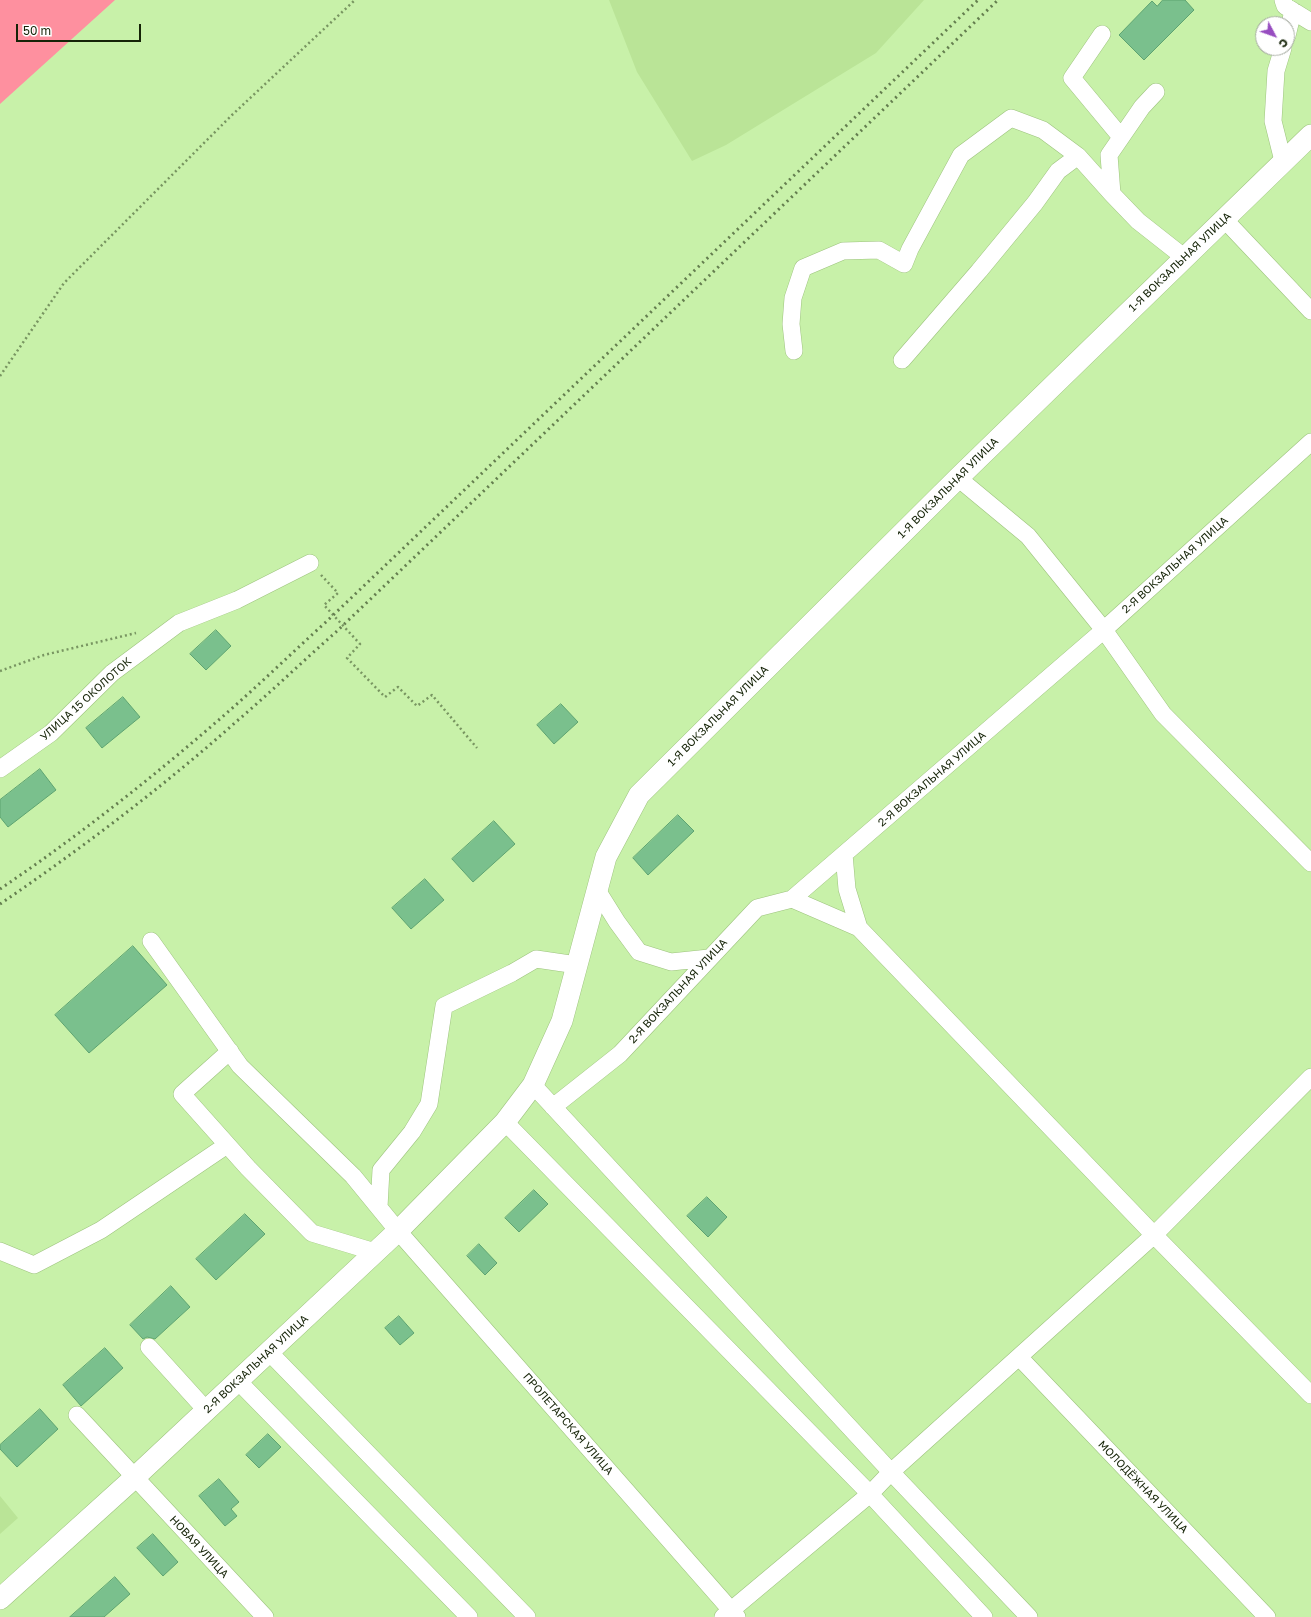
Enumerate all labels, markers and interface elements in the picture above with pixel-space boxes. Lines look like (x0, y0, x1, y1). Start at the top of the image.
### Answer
scale bar (18, 16, 143, 42)
north arrow (1255, 16, 1295, 56)
text: 50 m (23, 23, 51, 38)
text: С (1276, 36, 1291, 51)
street label: 1-Я ВОКЗАЛЬНАЯ УЛИЦА (1126, 210, 1234, 314)
street label: 1-Я ВОКЗАЛЬНАЯ УЛИЦА (895, 435, 1001, 541)
street label: 2-Я ВОКЗАЛЬНАЯ УЛИЦА (1119, 514, 1231, 616)
street label: УЛИЦА 15 ОКОЛОТОК (38, 655, 134, 743)
street label: 1-Я ВОКЗАЛЬНАЯ УЛИЦА (665, 663, 771, 769)
street label: 2-Я ВОКЗАЛЬНАЯ УЛИЦА (875, 729, 989, 829)
street label: 2-Я ВОКЗАЛЬНАЯ УЛИЦА (626, 936, 730, 1046)
street label: 2-Я ВОКЗАЛЬНАЯ УЛИЦА (201, 1312, 311, 1416)
street label: ПРОЛЕТАРСКАЯ УЛИЦА (520, 1370, 616, 1478)
street label: МОЛОДЁЖНАЯ УЛИЦА (1095, 1438, 1191, 1536)
street label: НОВАЯ УЛИЦА (167, 1513, 231, 1581)

